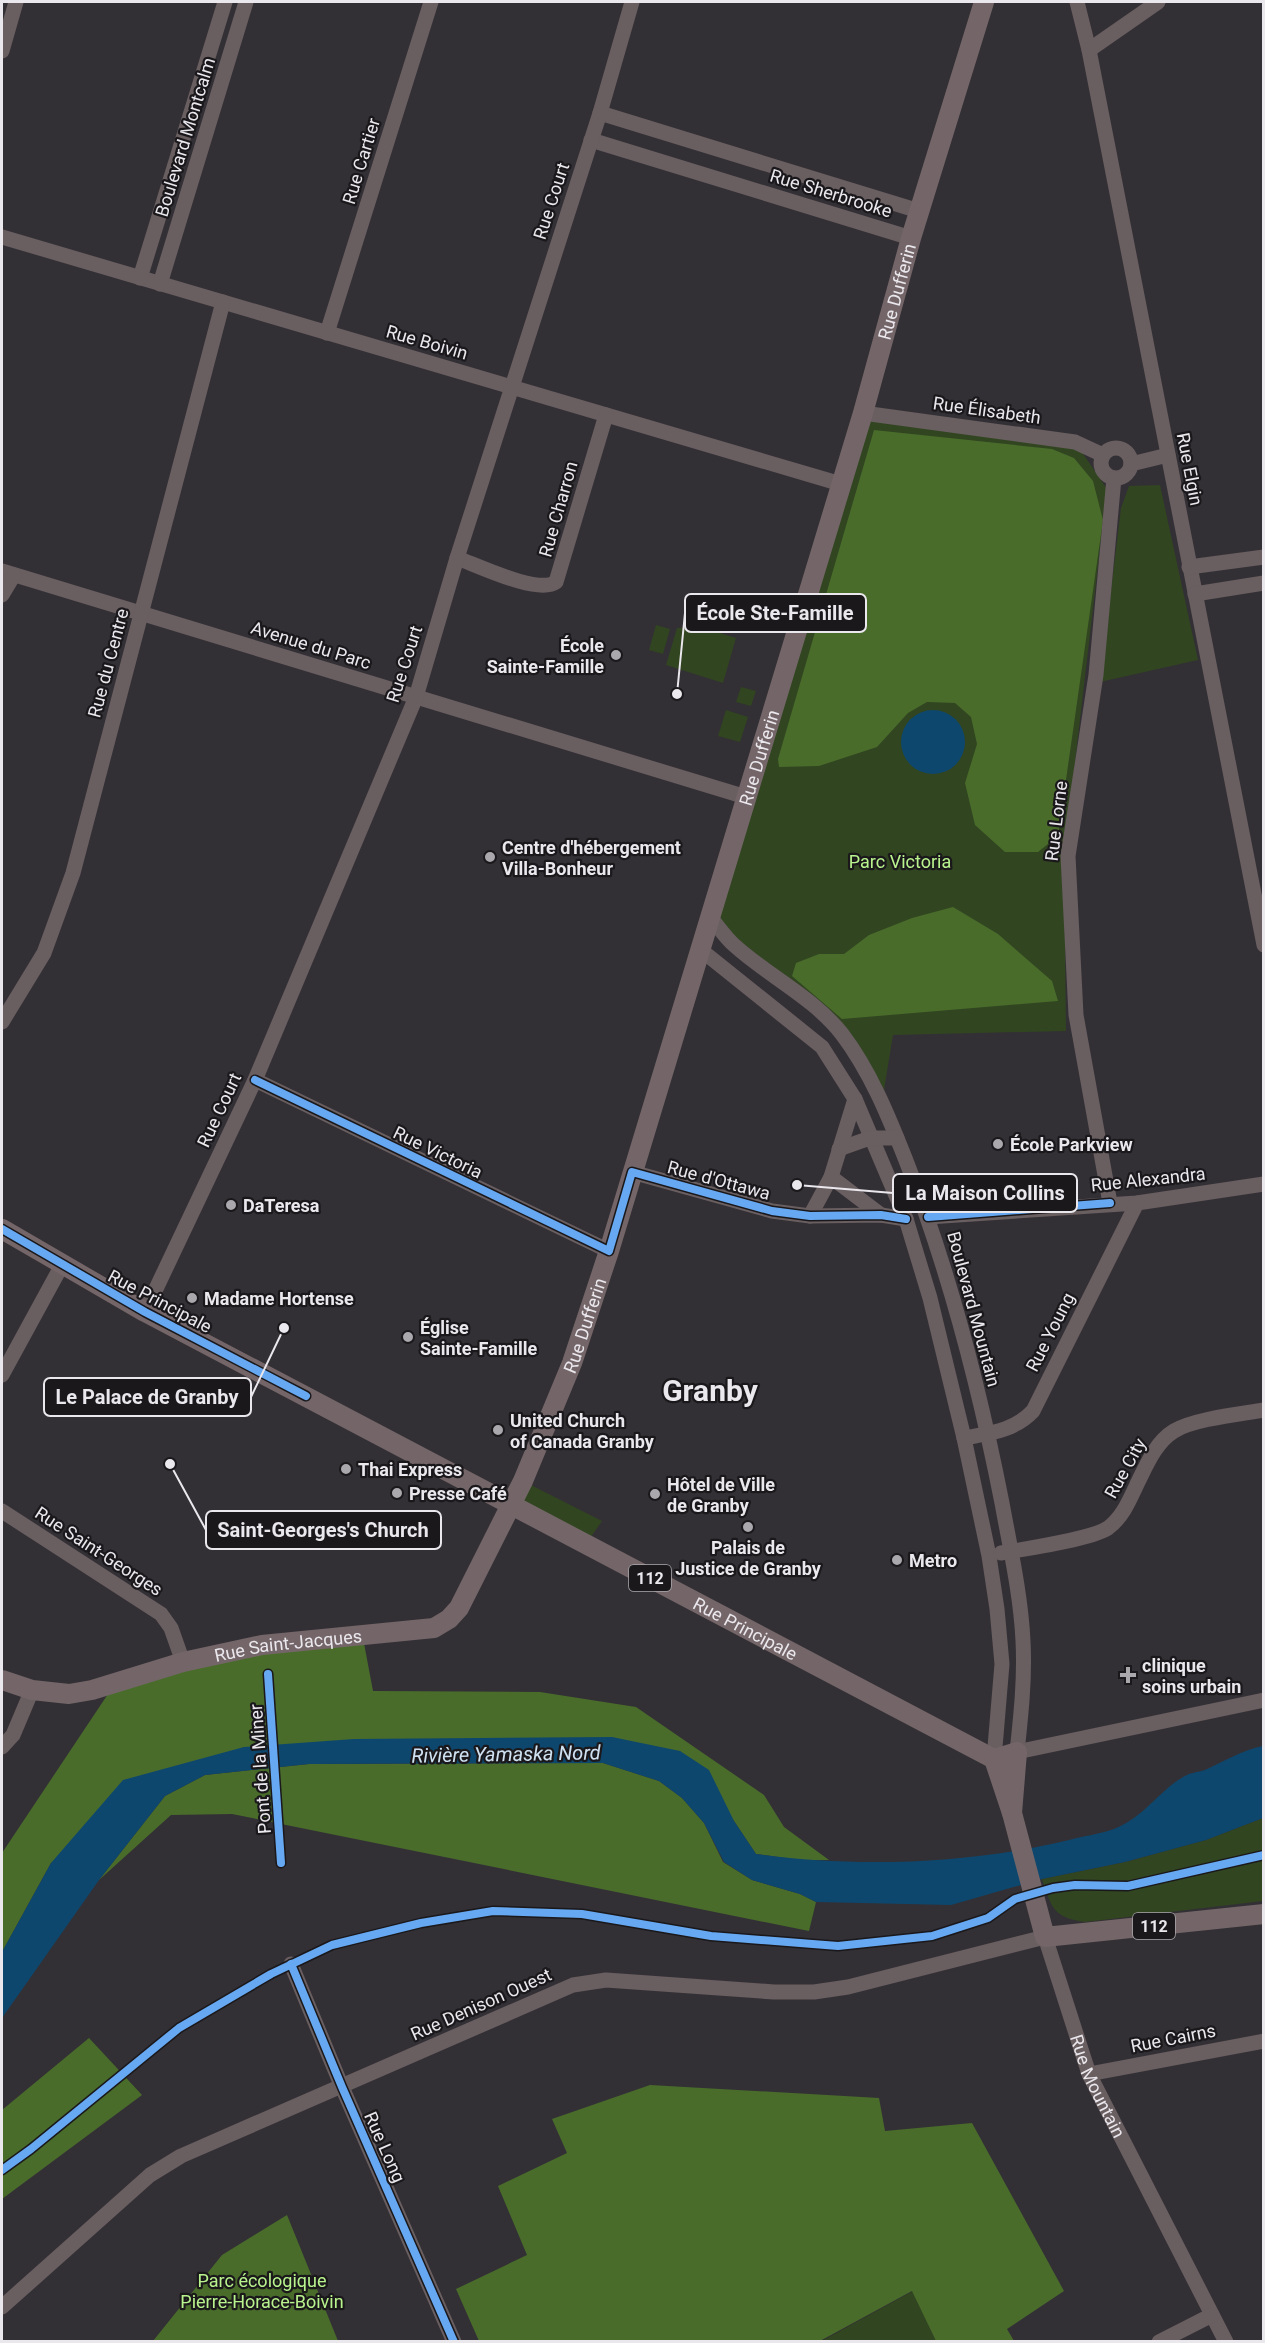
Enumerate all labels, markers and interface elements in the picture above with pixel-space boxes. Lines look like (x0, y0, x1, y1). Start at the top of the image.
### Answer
street label: Boulevard Montcalm (151, 55, 219, 219)
street label: Rue Cartier (338, 115, 384, 207)
street label: Rue Court (529, 160, 573, 242)
street label: Rue Sherbrooke (768, 164, 894, 222)
street label: Rue Dufferin (873, 241, 920, 342)
street label: Rue Boivin (384, 320, 470, 364)
street label: Rue Élisabeth (932, 392, 1042, 428)
street label: Rue Elgin (1173, 431, 1207, 507)
street label: Rue Charron (534, 459, 582, 559)
callout: École Ste-Famille (685, 594, 866, 632)
text: École Ste-Famille (697, 601, 854, 625)
street label: Rue du Centre (83, 606, 133, 720)
street label: Avenue du Parc (249, 617, 373, 673)
street label: Rue Court (382, 623, 426, 705)
place label: École Sainte-Famille (487, 635, 604, 677)
marker: École Sainte-Famille (609, 648, 623, 662)
street label: Rue Dufferin (734, 707, 783, 808)
street label: Rue Lorne (1041, 780, 1071, 862)
place label: Centre d'hébergement Villa-Bonheur (502, 837, 681, 879)
marker: Centre d'hébergement Villa-Bonheur (483, 850, 497, 864)
park label: Parc Victoria (849, 851, 951, 872)
street label: Rue Court (193, 1070, 245, 1150)
street label: Rue Victoria (390, 1121, 486, 1183)
place label: École Parkview (1010, 1134, 1133, 1155)
marker: École Parkview (991, 1137, 1005, 1151)
street label: Rue d'Ottawa (665, 1156, 773, 1204)
street label: Rue Alexandra (1090, 1163, 1206, 1195)
callout: La Maison Collins (893, 1174, 1077, 1212)
text: La Maison Collins (905, 1181, 1065, 1205)
place label: DaTeresa (243, 1195, 320, 1216)
marker: DaTeresa (224, 1198, 238, 1212)
street label: Boulevard Mountain (943, 1229, 1005, 1389)
street label: Rue Principale (105, 1265, 215, 1337)
street label: Rue Dufferin (558, 1275, 610, 1376)
place label: Madame Hortense (204, 1288, 354, 1309)
street label: Rue Young (1021, 1289, 1079, 1375)
marker: Madame Hortense (185, 1291, 199, 1305)
place label: Église Sainte-Famille (420, 1317, 538, 1359)
marker: Église Sainte-Famille (401, 1330, 415, 1344)
district label: Granby (662, 1373, 759, 1408)
callout: Le Palace de Granby (44, 1378, 251, 1416)
text: Le Palace de Granby (55, 1385, 239, 1409)
place label: United Church of Canada Granby (510, 1410, 655, 1452)
marker: United Church of Canada Granby (491, 1423, 505, 1437)
street label: Rue City (1100, 1434, 1150, 1502)
place label: Thai Express (358, 1459, 462, 1480)
marker: Thai Express (339, 1462, 353, 1476)
place label: Hôtel de Ville de Granby (667, 1474, 775, 1516)
place label: Presse Café (409, 1483, 507, 1504)
marker: Presse Café (390, 1486, 404, 1500)
marker: Hôtel de Ville de Granby (648, 1487, 662, 1501)
street label: Rue Saint-Georges (31, 1502, 167, 1600)
callout: Saint-Georges's Church (206, 1511, 441, 1549)
text: Saint-Georges's Church (217, 1518, 429, 1542)
marker: Palais de Justice de Granby (741, 1520, 755, 1534)
place label: Palais de Justice de Granby (675, 1537, 822, 1579)
place label: Metro (909, 1550, 957, 1571)
marker: Metro (890, 1553, 904, 1567)
road number: 112 (629, 1565, 671, 1591)
street label: Rue Principale (690, 1592, 801, 1664)
street label: Rue Saint-Jacques (212, 1625, 363, 1666)
place label: clinique soins urbain (1142, 1655, 1241, 1697)
marker: clinique soins urbain (1119, 1666, 1137, 1684)
street label: Pont de la Miner (245, 1703, 275, 1835)
water label: Rivière Yamaska Nord (411, 1740, 602, 1768)
road number: 112 (1133, 1913, 1175, 1939)
street label: Rue Denison Ouest (407, 1964, 555, 2044)
street label: Rue Cairns (1129, 2019, 1217, 2057)
street label: Rue Mountain (1066, 2032, 1130, 2141)
street label: Rue Long (360, 2108, 410, 2186)
park label: Parc écologique Pierre-Horace-Boivin (180, 2270, 344, 2312)

